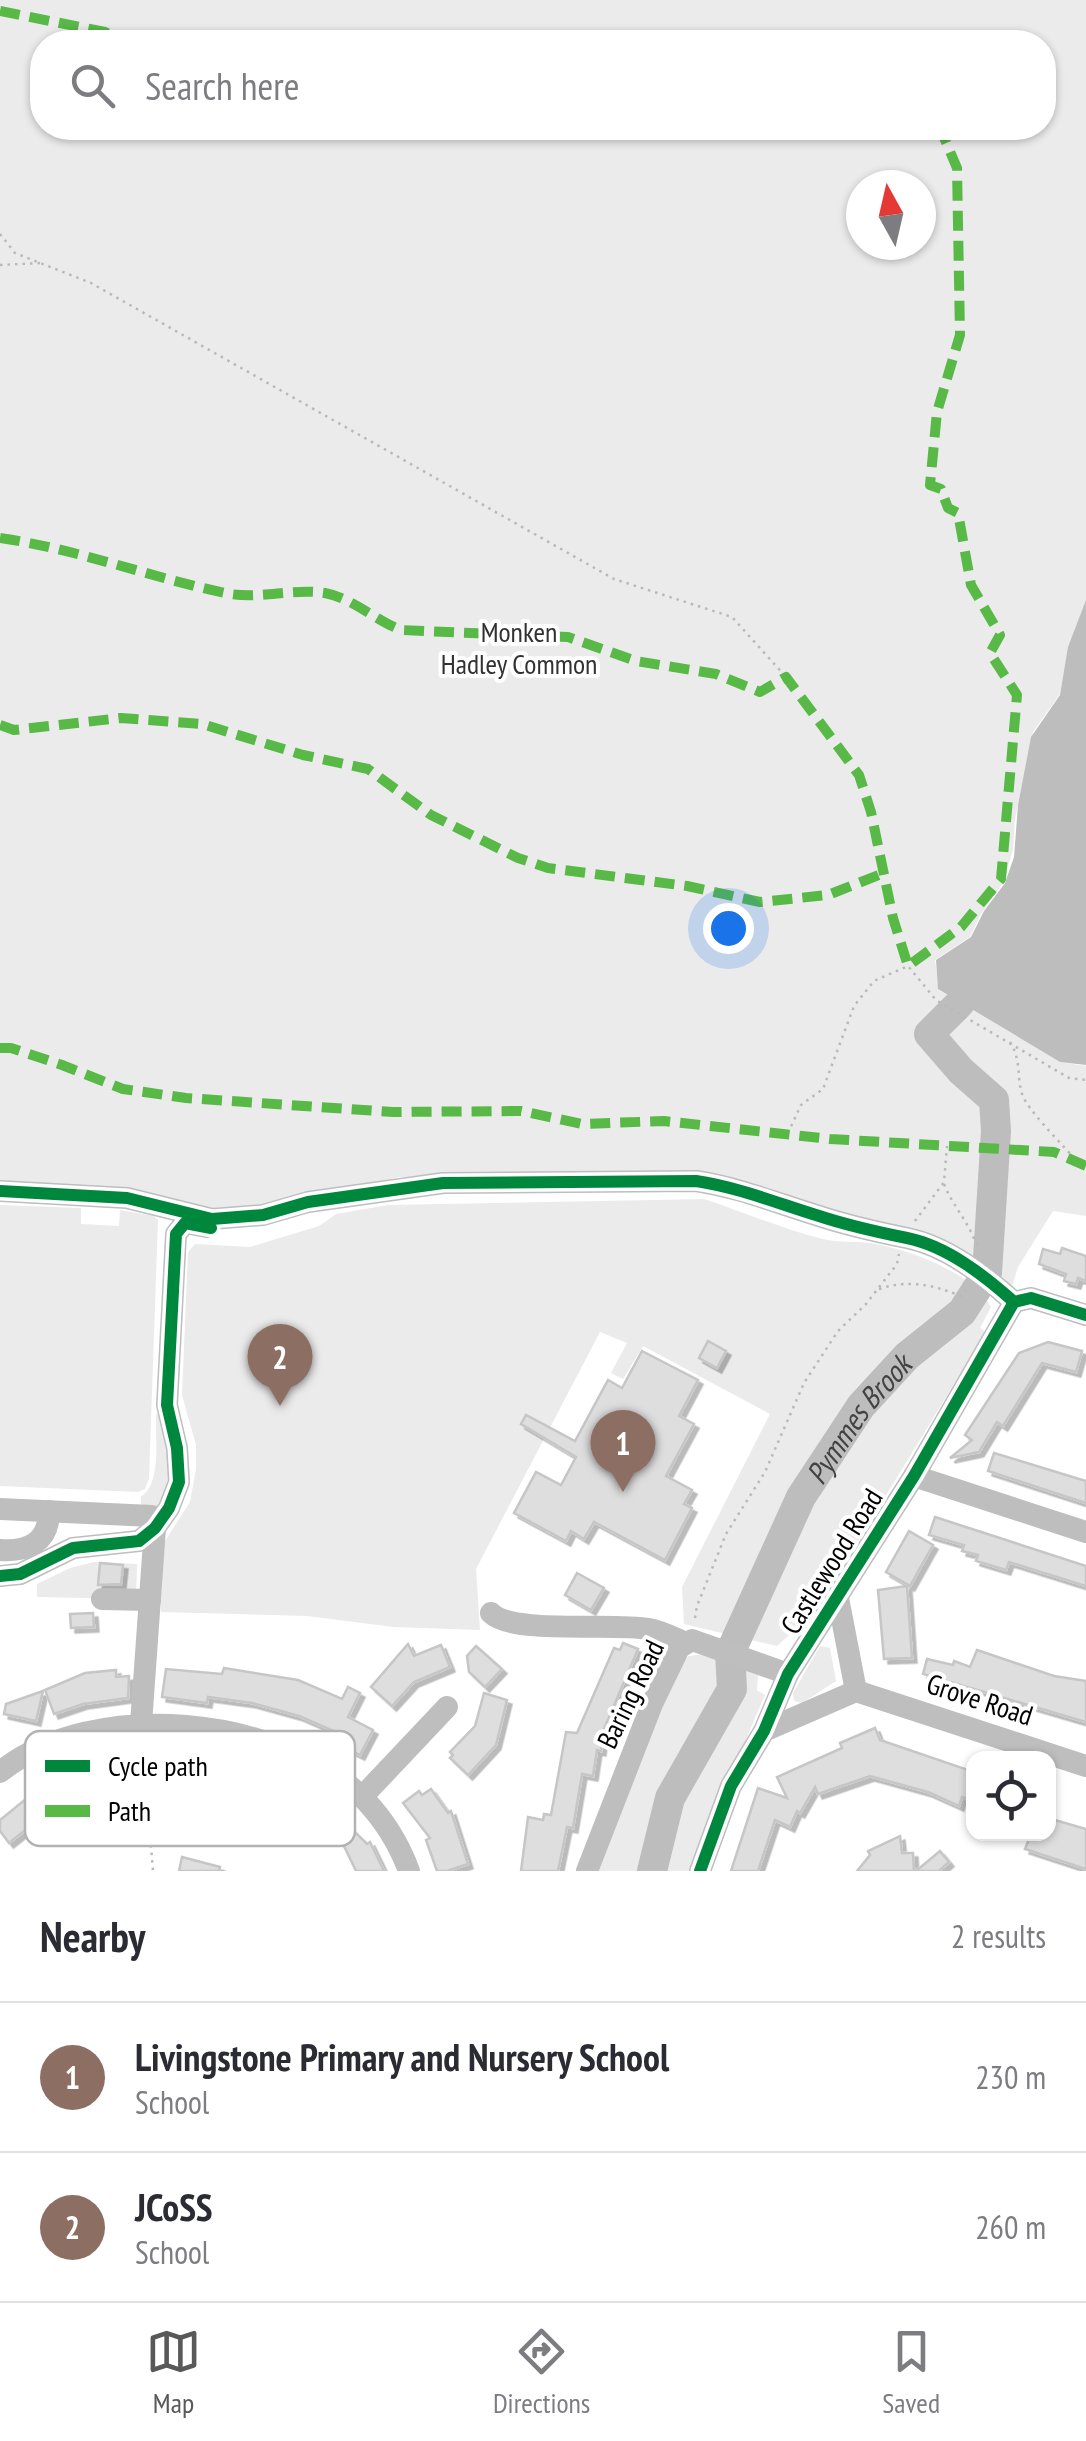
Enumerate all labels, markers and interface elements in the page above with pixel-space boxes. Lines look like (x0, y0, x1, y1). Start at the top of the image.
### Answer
search box (30, 30, 1056, 140)
icon: search (65, 58, 120, 113)
text: Search here (145, 61, 299, 110)
north arrow (846, 170, 936, 260)
park label: Monken Hadley Common (441, 613, 597, 682)
your location (703, 903, 754, 954)
pin: 2 (248, 1324, 312, 1406)
water label: Pymmes Brook (796, 1343, 921, 1491)
pin: 1 (590, 1410, 656, 1492)
street label: Castlewood Road (772, 1481, 890, 1641)
street label: Baring Road (588, 1634, 672, 1754)
street label: Grove Road (922, 1665, 1038, 1733)
legend (25, 1731, 355, 1846)
text: Cycle path (108, 1747, 208, 1784)
map controls (966, 1751, 1056, 1841)
button: locate (966, 1751, 1056, 1841)
text: Path (108, 1792, 151, 1829)
text: Nearby (40, 1909, 145, 1964)
text: 2 results (951, 1915, 1046, 1957)
text: Livingstone Primary and Nursery School (135, 2032, 669, 2081)
text: 1 (65, 2056, 80, 2098)
text: 230 m (975, 2056, 1046, 2098)
text: School (135, 2081, 209, 2123)
text: JCoSS (135, 2182, 213, 2231)
text: 2 (65, 2206, 80, 2248)
text: 260 m (975, 2206, 1046, 2248)
text: School (135, 2231, 209, 2273)
tab: Map (146, 2324, 201, 2421)
tab: Directions (493, 2324, 590, 2421)
tab: Saved (882, 2324, 940, 2421)

